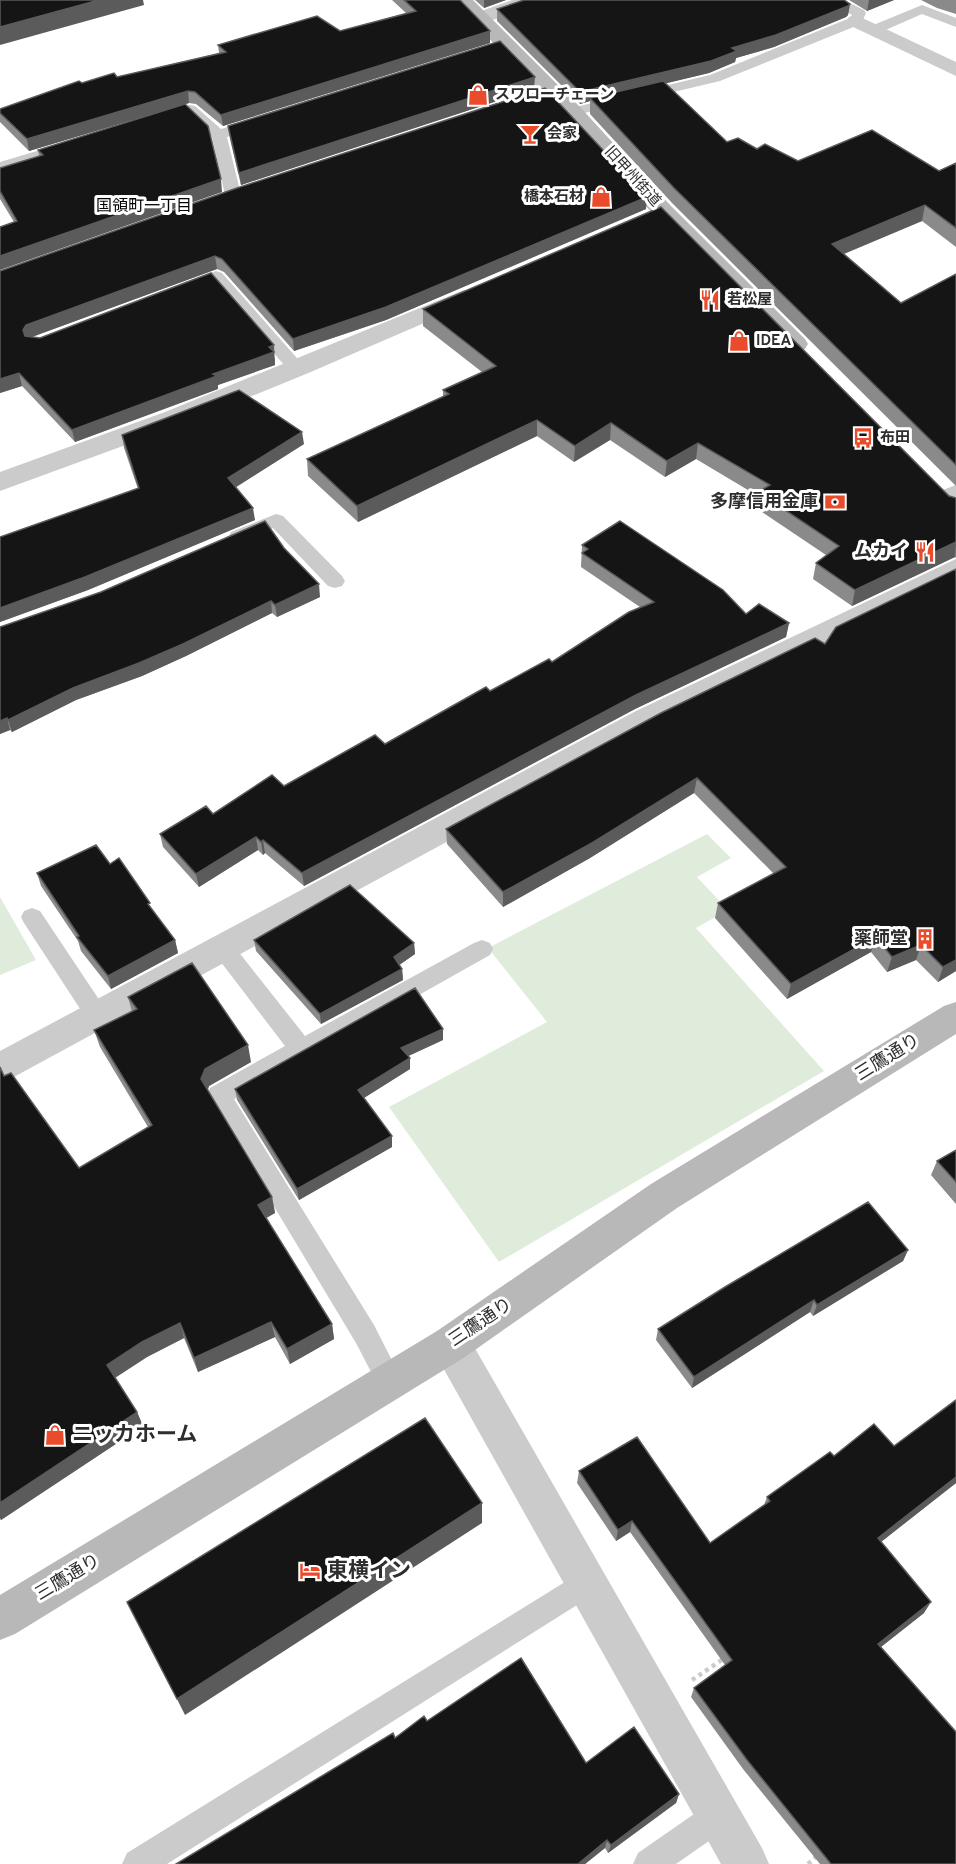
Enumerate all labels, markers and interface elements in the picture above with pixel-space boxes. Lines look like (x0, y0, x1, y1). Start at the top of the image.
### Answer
shop icon: スワローチェーン (466, 83, 490, 107)
place label: スワローチェーン (495, 86, 614, 105)
bar icon: 会家 (518, 122, 542, 146)
place label: 会家 (547, 125, 577, 144)
street label: 旧甲州街道 (600, 142, 665, 211)
shop icon: 橋本石材 (589, 185, 613, 209)
place label: 橋本石材 (524, 187, 584, 207)
district label: 国領町一丁目 (96, 197, 192, 217)
restaurant icon: 若松屋 (698, 288, 722, 312)
place label: 若松屋 (727, 291, 772, 310)
shop icon: IDEA (727, 329, 751, 353)
place label: IDEA (756, 332, 791, 351)
bus stop icon: 布田 (851, 426, 875, 450)
place label: 布田 (880, 429, 910, 448)
bank icon: 多摩信用金庫 (823, 490, 847, 514)
place label: 多摩信用金庫 (710, 491, 818, 514)
restaurant icon: ムカイ (913, 540, 937, 564)
place label: ムカイ (854, 541, 908, 564)
building icon: 薬師堂 (913, 927, 937, 951)
place label: 薬師堂 (854, 928, 908, 951)
street label: 三鷹通り (851, 1029, 925, 1087)
street label: 三鷹通り (445, 1293, 517, 1353)
place label: ニッカホーム (72, 1422, 197, 1449)
shop icon: ニッカホーム (43, 1423, 67, 1447)
street label: 三鷹通り (31, 1550, 105, 1606)
place label: 東横イン (327, 1558, 411, 1585)
hotel icon: 東横イン (298, 1559, 322, 1583)

